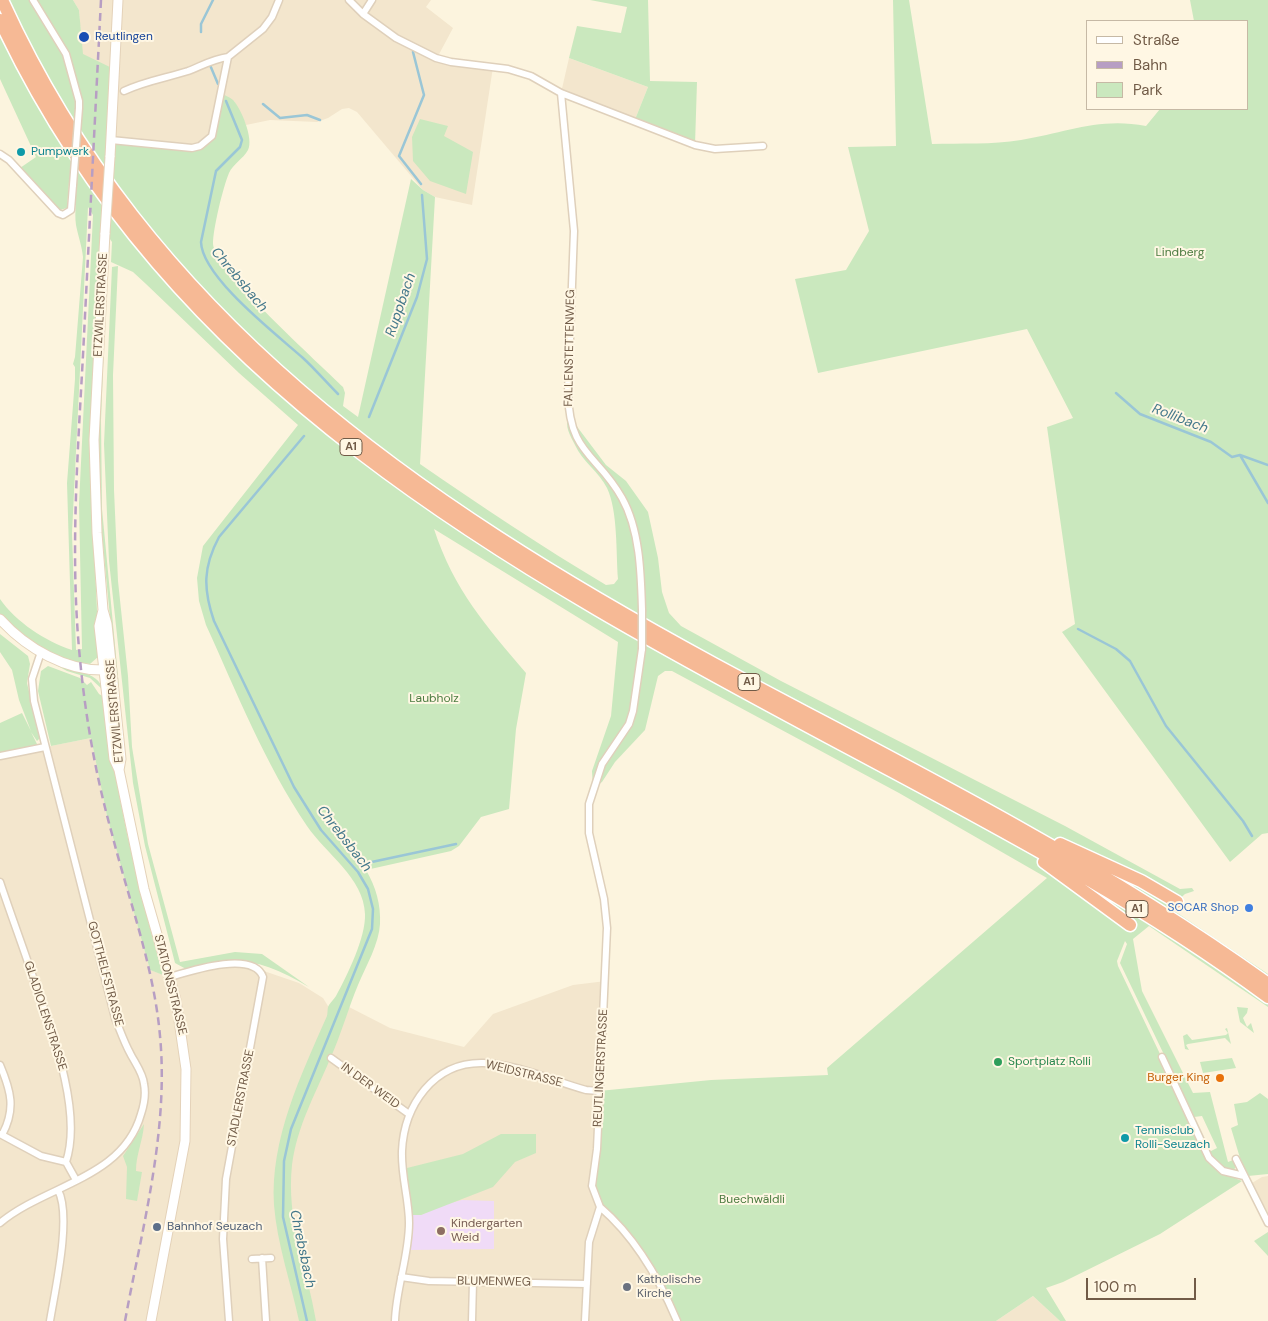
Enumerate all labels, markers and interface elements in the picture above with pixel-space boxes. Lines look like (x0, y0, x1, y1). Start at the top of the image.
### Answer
legend (1086, 20, 1248, 110)
marker: Reutlingen (77, 30, 91, 44)
place label: Reutlingen (95, 30, 153, 44)
text: Straße (1133, 30, 1180, 50)
text: Bahn (1133, 55, 1167, 75)
text: Park (1133, 80, 1163, 100)
place label: Pumpwerk (31, 145, 89, 159)
marker: Pumpwerk (15, 146, 27, 158)
water label: Chrebsbach (207, 244, 271, 316)
park label: Lindberg (1156, 246, 1204, 260)
street label: ETZWILERSTRASSE (91, 253, 111, 357)
water label: Ruppbach (382, 271, 420, 339)
street label: FALLENSTETTENWEG (562, 289, 578, 407)
water label: Rollibach (1150, 401, 1210, 437)
road number: A1 (340, 438, 362, 456)
street label: ETZWILERSTRASSE (103, 659, 127, 763)
road number: A1 (738, 674, 760, 690)
park label: Laubholz (409, 692, 459, 706)
water label: Chrebsbach (313, 803, 375, 875)
road number: A1 (1126, 901, 1148, 918)
place label: SOCAR Shop (1168, 901, 1239, 915)
marker: SOCAR Shop (1243, 902, 1255, 914)
street label: GOTTHELFSTRASSE (84, 920, 126, 1028)
street label: STATIONSSTRASSE (151, 933, 189, 1037)
street label: GLADIOLENSTRASSE (20, 959, 70, 1073)
street label: REUTLINGERSTRASSE (591, 1009, 611, 1127)
street label: STADLERSTRASSE (225, 1048, 257, 1148)
place label: Sportplatz Rolli (1008, 1055, 1091, 1069)
marker: Sportplatz Rolli (992, 1056, 1004, 1068)
street label: WEIDSTRASSE (484, 1057, 564, 1091)
street label: IN DER WEID (338, 1060, 402, 1112)
place label: Burger King (1147, 1071, 1210, 1085)
marker: Burger King (1214, 1072, 1226, 1084)
place label: Tennisclub Rolli-Seuzach (1135, 1124, 1210, 1152)
marker: Tennisclub Rolli-Seuzach (1119, 1132, 1131, 1144)
park label: Buechwäldli (719, 1193, 785, 1207)
water label: Chrebsbach (286, 1208, 318, 1290)
place label: Kindergarten Weid (451, 1217, 522, 1245)
place label: Bahnhof Seuzach (167, 1220, 262, 1234)
marker: Bahnhof Seuzach (151, 1221, 163, 1233)
marker: Kindergarten Weid (435, 1225, 447, 1237)
scale bar (1088, 1268, 1198, 1300)
place label: Katholische Kirche (637, 1273, 701, 1301)
street label: BLUMENWEG (457, 1274, 531, 1290)
text: 100 m (1094, 1277, 1137, 1297)
marker: Katholische Kirche (621, 1281, 633, 1293)

